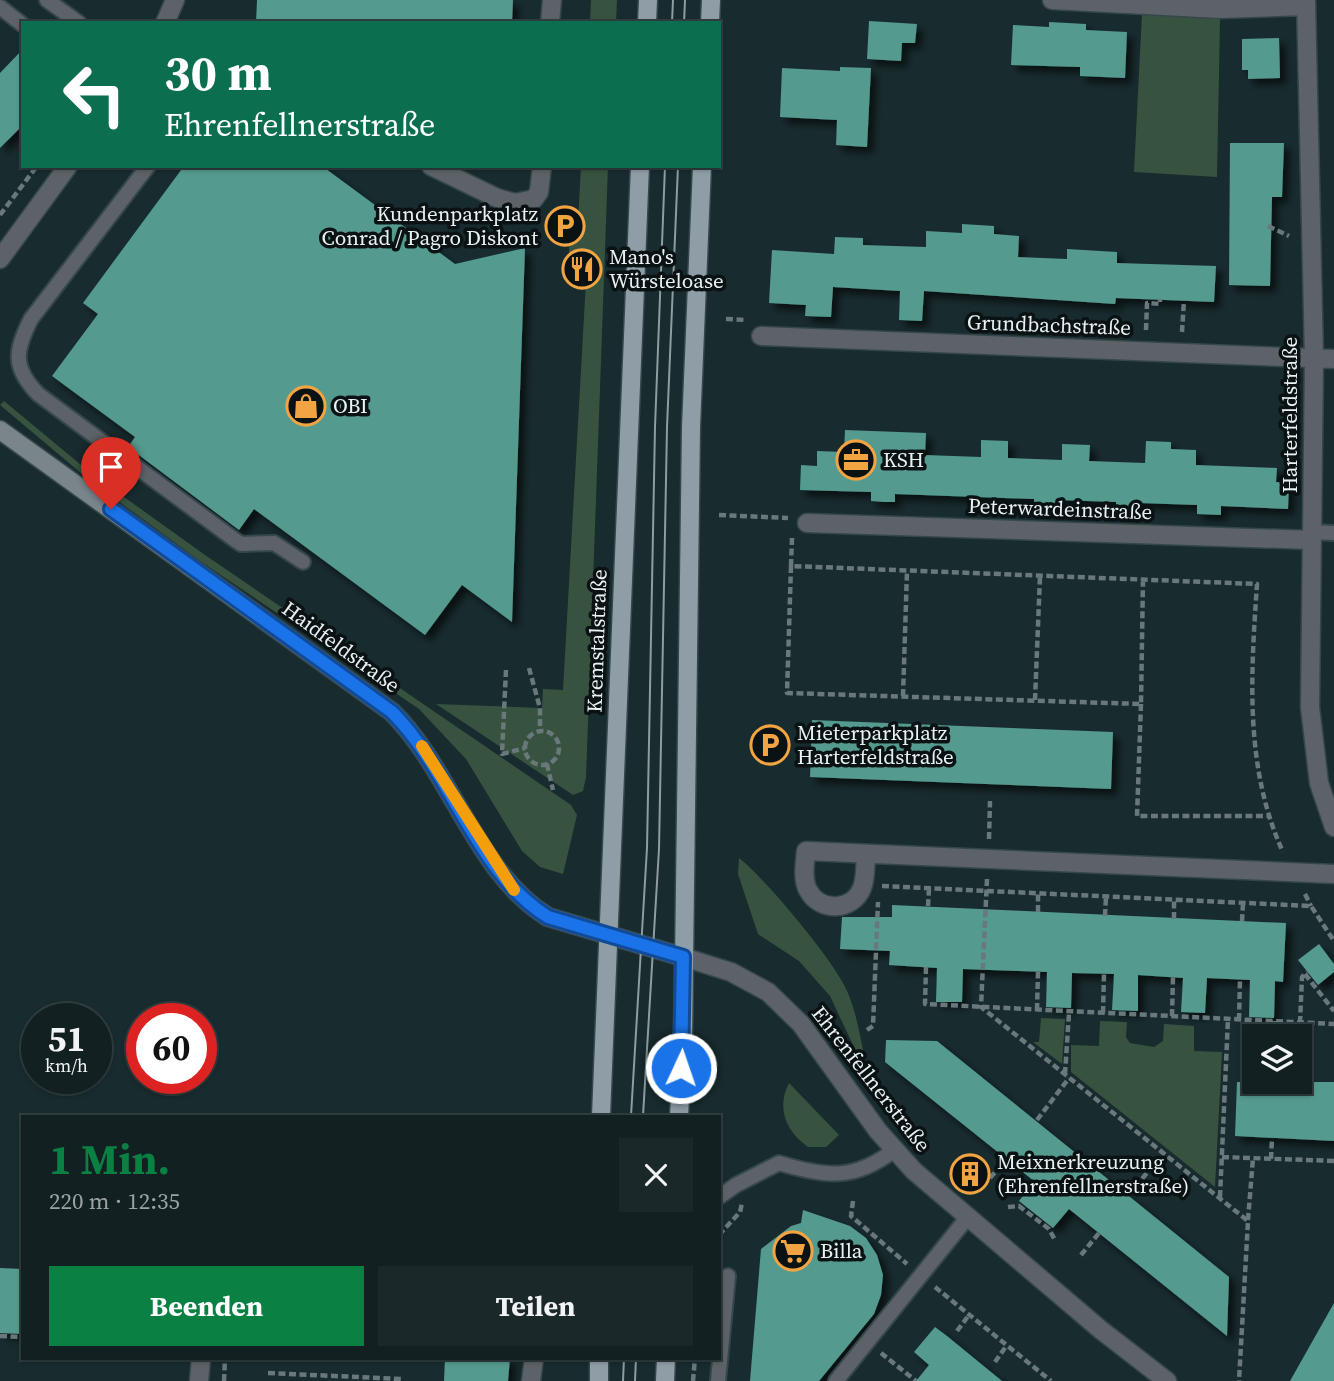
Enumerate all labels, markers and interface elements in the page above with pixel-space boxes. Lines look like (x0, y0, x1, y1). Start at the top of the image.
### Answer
text: 30 m (164, 39, 272, 106)
icon: left (49, 49, 140, 140)
text: Ehrenfellnerstraße (164, 103, 435, 147)
place label: Kundenparkplatz Conrad / Pagro Diskont (322, 199, 538, 252)
parking icon: Kundenparkplatz Conrad / Pagro Diskont (544, 205, 586, 247)
place label: Mano's Würsteloase (609, 242, 724, 295)
restaurant icon: Mano's Würsteloase (561, 248, 603, 290)
street label: Grundbachstraße (967, 307, 1131, 342)
street label: Harterfeldstraße (1275, 337, 1304, 493)
shop icon: OBI (285, 385, 327, 427)
place label: OBI (333, 391, 368, 420)
pin (81, 437, 141, 509)
office icon: KSH (835, 439, 877, 481)
place label: KSH (883, 445, 924, 474)
icon: arrive (92, 448, 130, 486)
street label: Peterwardeinstraße (967, 491, 1153, 526)
street label: Kremstalstraße (580, 569, 613, 713)
street label: Haidfeldstraße (276, 594, 406, 699)
place label: Mieterparkplatz Harterfeldstraße (797, 718, 954, 771)
parking icon: Mieterparkplatz Harterfeldstraße (749, 724, 791, 766)
street label: Ehrenfellnerstraße (805, 1000, 938, 1158)
speed limit sign: 60 (126, 1003, 217, 1094)
text: 51 (48, 1015, 85, 1063)
map controls (1242, 1024, 1312, 1094)
button: layers (1242, 1024, 1312, 1094)
position arrow (644, 1031, 718, 1105)
text: km/h (45, 1053, 88, 1078)
text: 1 Min. (49, 1130, 170, 1188)
button: close (619, 1138, 693, 1212)
place label: Meixnerkreuzung (Ehrenfellnerstraße) (997, 1147, 1189, 1200)
building icon: Meixnerkreuzung (Ehrenfellnerstraße) (949, 1153, 991, 1195)
text: 220 m · 12:35 (49, 1185, 180, 1217)
supermarket icon: Billa (772, 1230, 814, 1272)
place label: Billa (820, 1236, 863, 1265)
button: Beenden (49, 1266, 364, 1346)
button: Teilen (378, 1266, 693, 1346)

